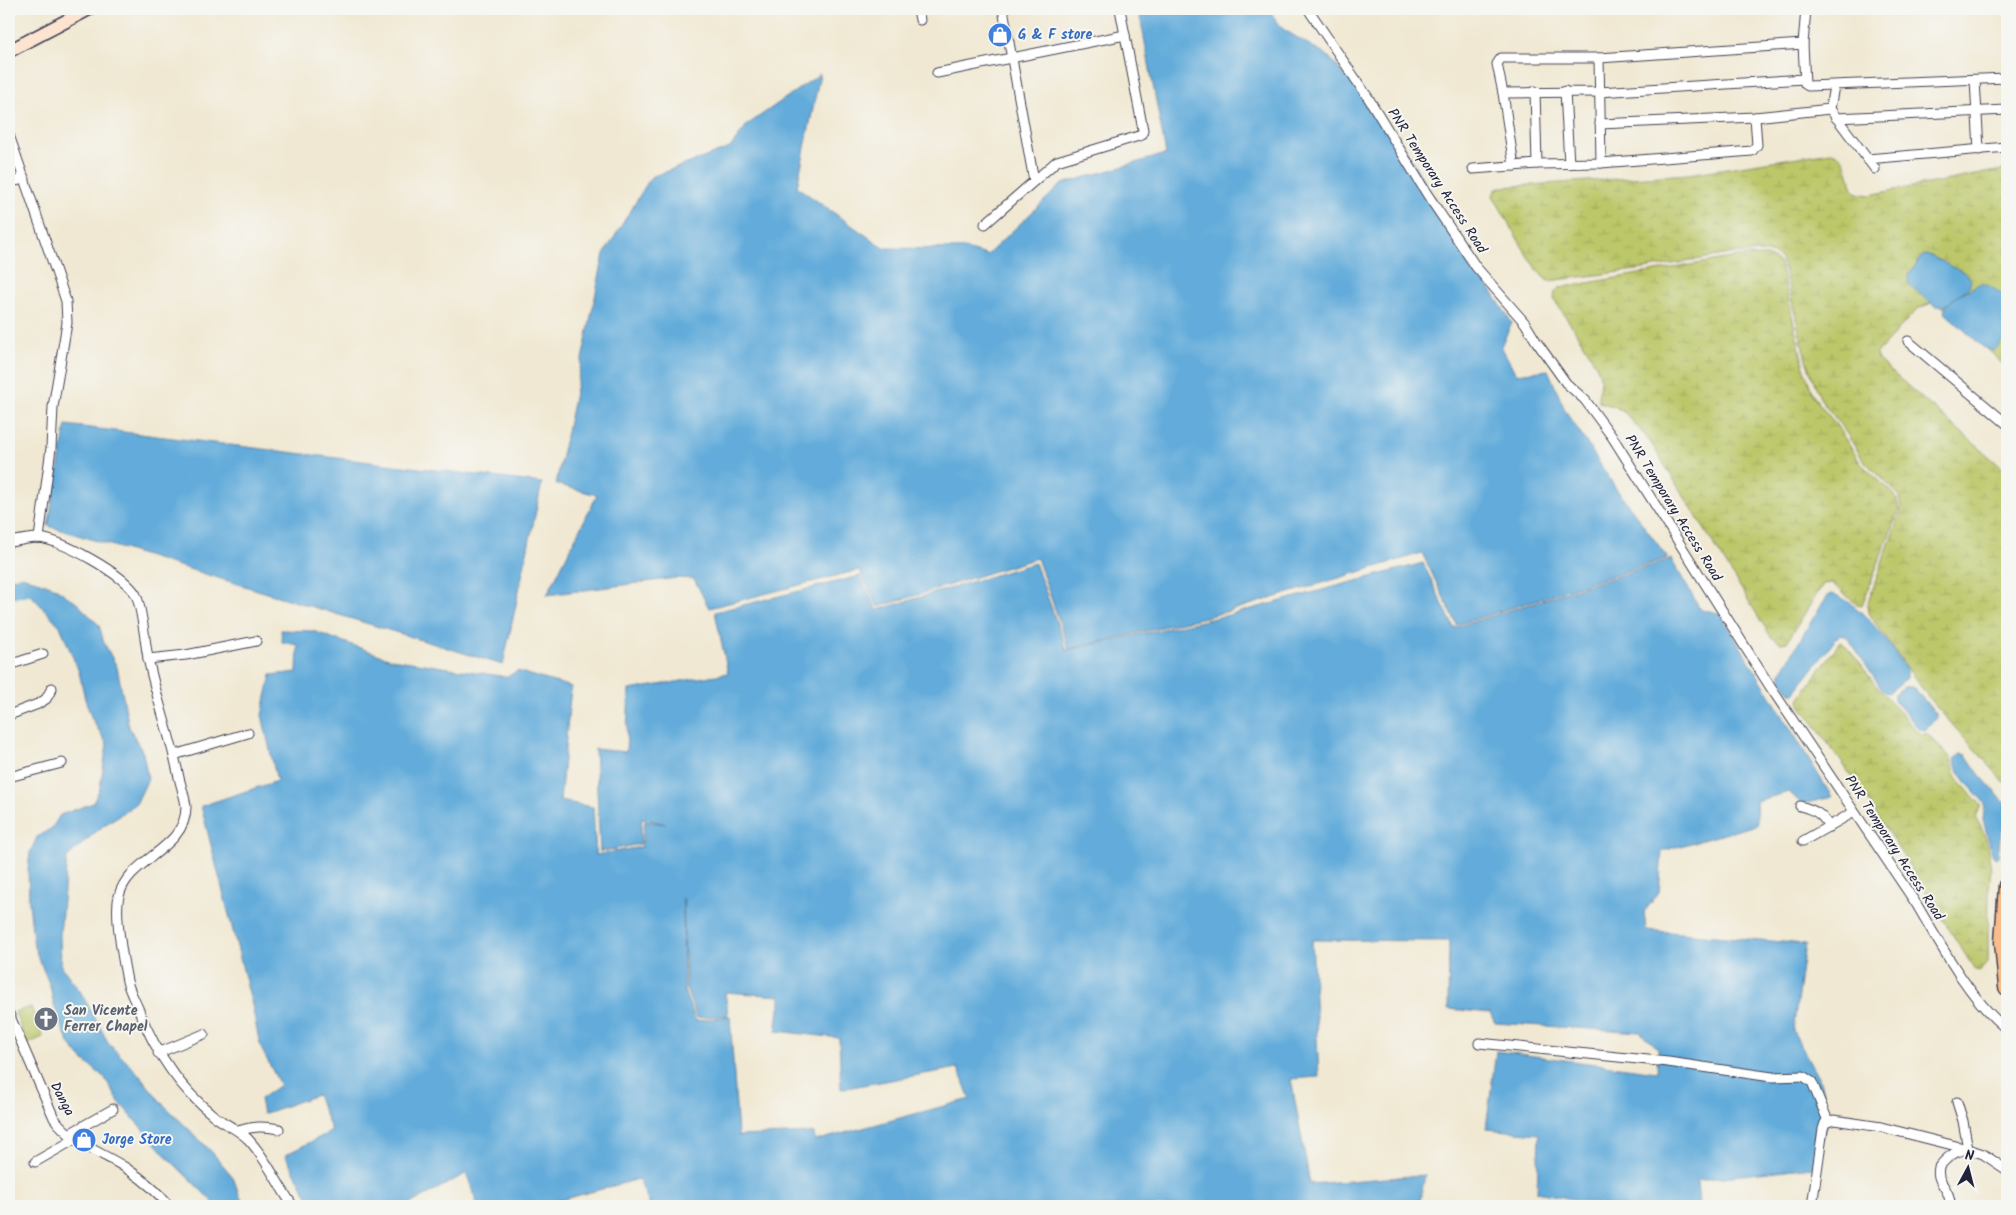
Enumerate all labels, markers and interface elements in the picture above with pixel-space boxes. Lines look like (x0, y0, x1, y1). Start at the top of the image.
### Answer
shop icon: G & F store (987, 22, 1013, 48)
place label: G & F store (1018, 24, 1092, 46)
street label: PNR Temporary Access Road (1382, 104, 1493, 259)
street label: PNR Temporary Access Road (1619, 430, 1728, 587)
street label: PNR Temporary Access Road (1839, 771, 1950, 926)
place label: San Vicente Ferrer Chapel (64, 1000, 148, 1038)
church icon: San Vicente Ferrer Chapel (33, 1006, 59, 1032)
street label: Danga (44, 1078, 80, 1120)
shop icon: Jorge Store (71, 1127, 97, 1153)
place label: Jorge Store (102, 1129, 172, 1151)
north arrow (1944, 1142, 1994, 1192)
text: N (1964, 1145, 1975, 1168)

